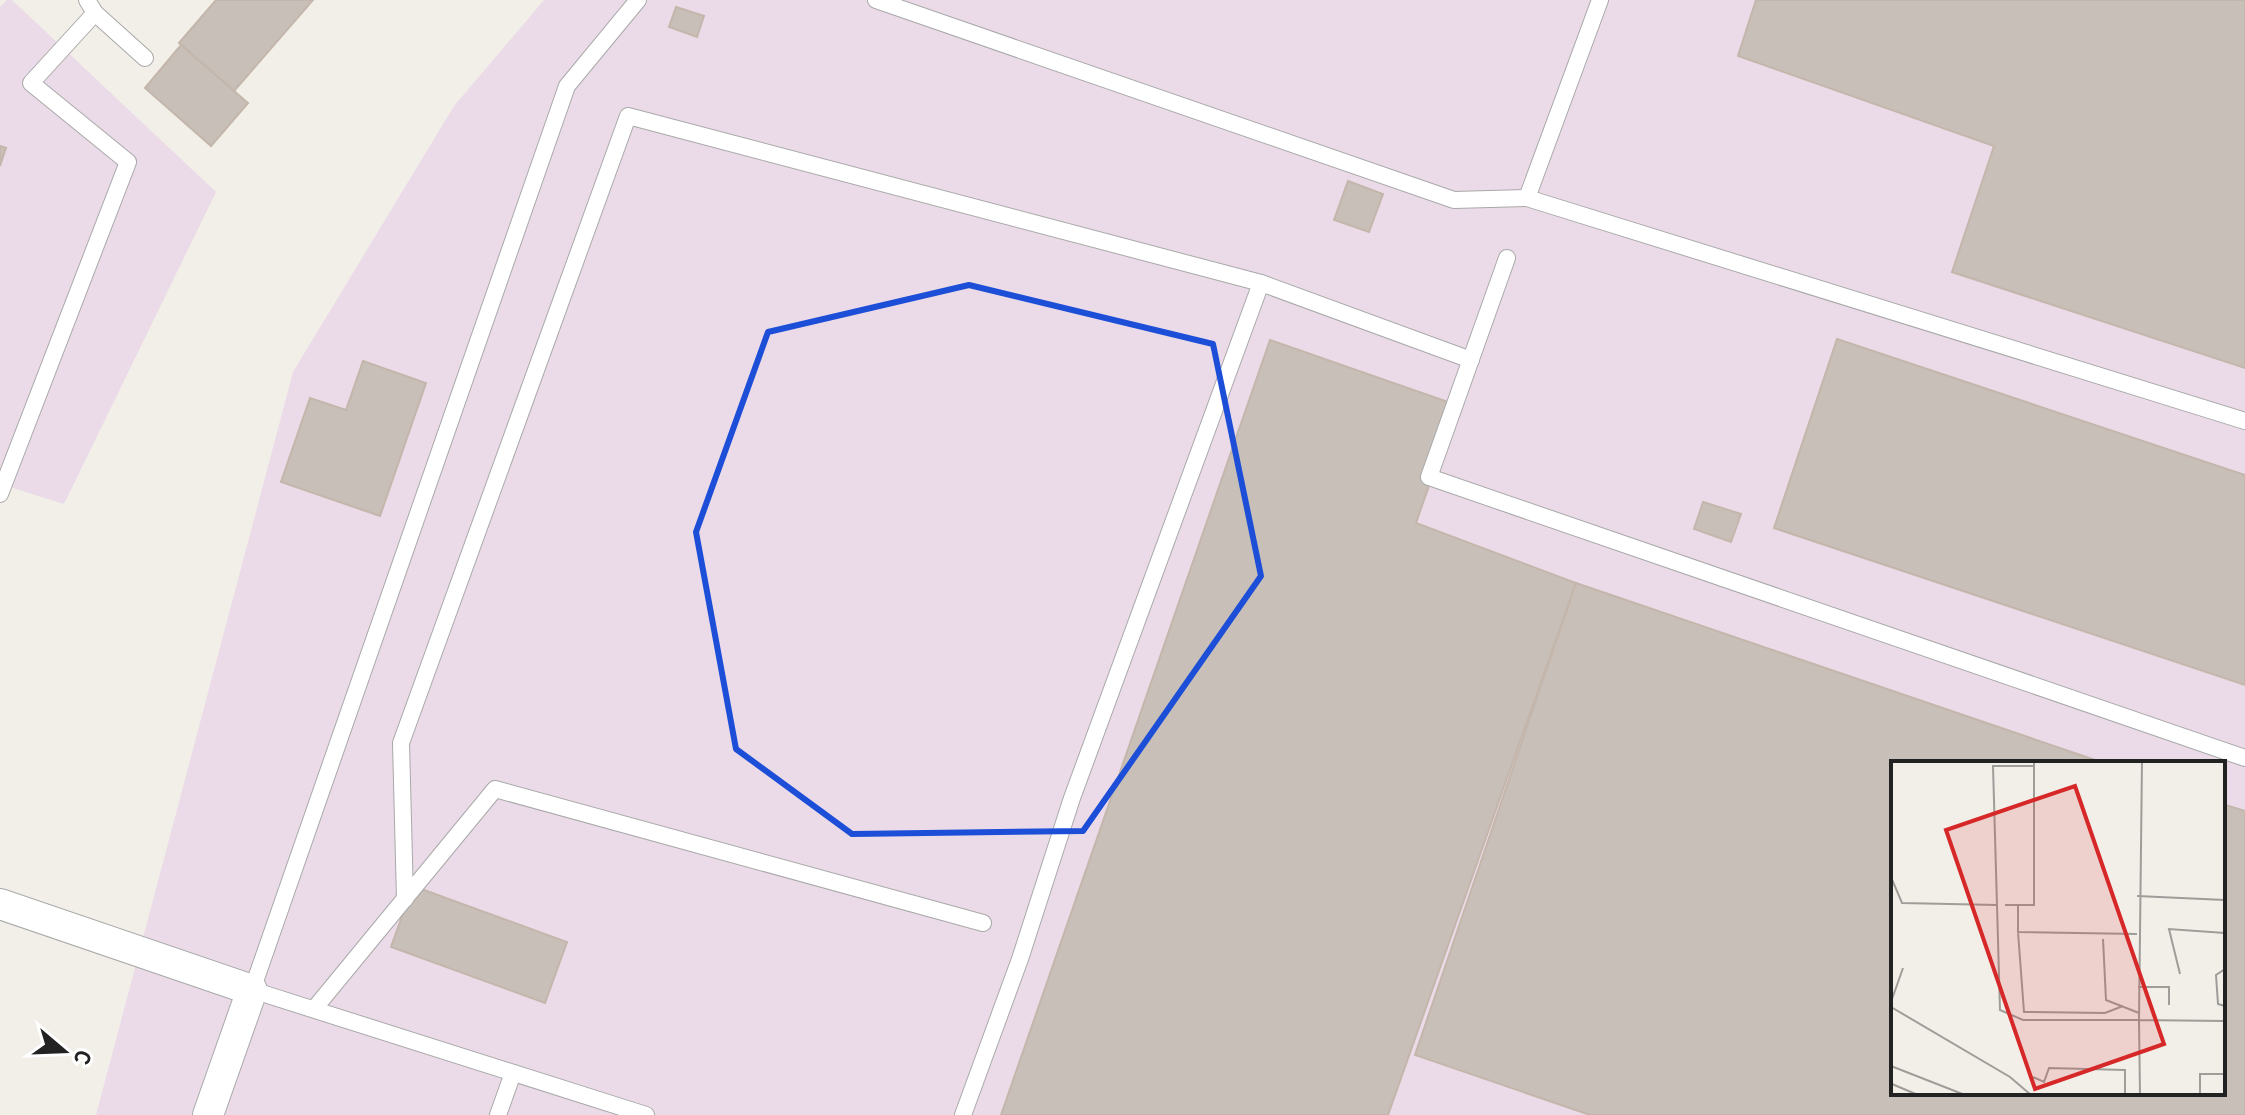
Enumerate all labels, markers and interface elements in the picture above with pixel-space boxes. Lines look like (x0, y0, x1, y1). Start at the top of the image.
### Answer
inset map (1891, 761, 2225, 1095)
north arrow (24, 1011, 104, 1091)
text: С (65, 1046, 96, 1068)

